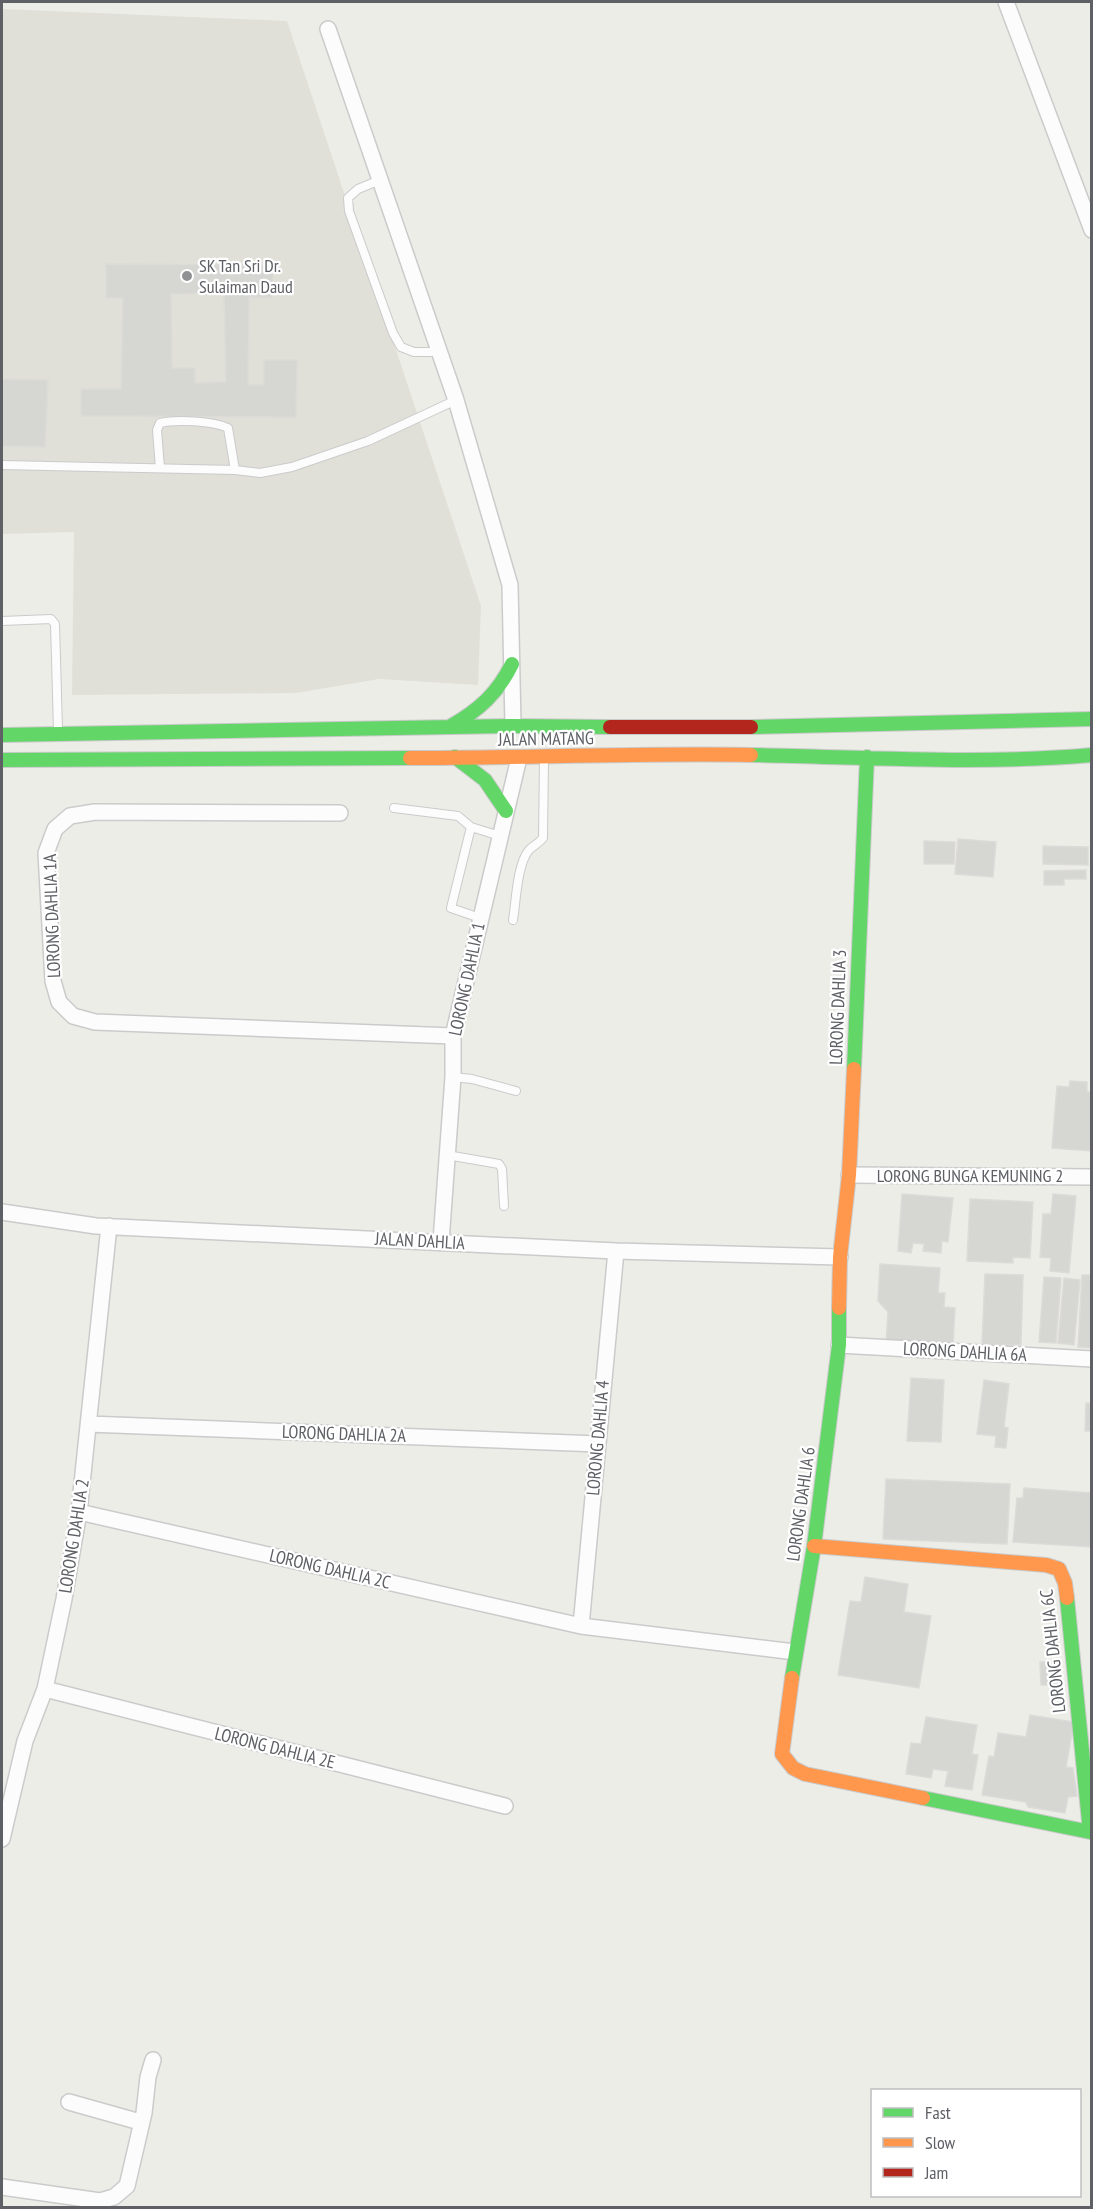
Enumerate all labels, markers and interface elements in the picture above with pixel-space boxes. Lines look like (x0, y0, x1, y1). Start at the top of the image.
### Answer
place label: SK Tan Sri Dr. Sulaiman Daud (199, 254, 293, 298)
marker: SK Tan Sri Dr. Sulaiman Daud (180, 269, 194, 283)
street label: JALAN MATANG (497, 726, 594, 751)
street label: LORONG DAHLIA 1A (38, 853, 65, 978)
street label: LORONG DAHLIA 1 (443, 920, 490, 1038)
street label: LORONG DAHLIA 3 (824, 949, 851, 1065)
street label: LORONG BUNGA KEMUNING 2 (877, 1164, 1063, 1187)
street label: JALAN DAHLIA (374, 1227, 466, 1254)
street label: LORONG DAHLIA 6A (903, 1337, 1028, 1366)
street label: LORONG DAHLIA 4 (581, 1379, 614, 1496)
street label: LORONG DAHLIA 2A (282, 1420, 407, 1447)
street label: LORONG DAHLIA 6 (781, 1445, 820, 1563)
street label: LORONG DAHLIA 2 (53, 1477, 94, 1595)
street label: LORONG DAHLIA 2C (267, 1543, 393, 1594)
street label: LORONG DAHLIA 6C (1035, 1588, 1070, 1714)
street label: LORONG DAHLIA 2E (213, 1721, 338, 1774)
legend (871, 2089, 1081, 2197)
text: Fast (925, 2101, 951, 2124)
text: Slow (925, 2131, 956, 2154)
text: Jam (924, 2161, 948, 2184)

